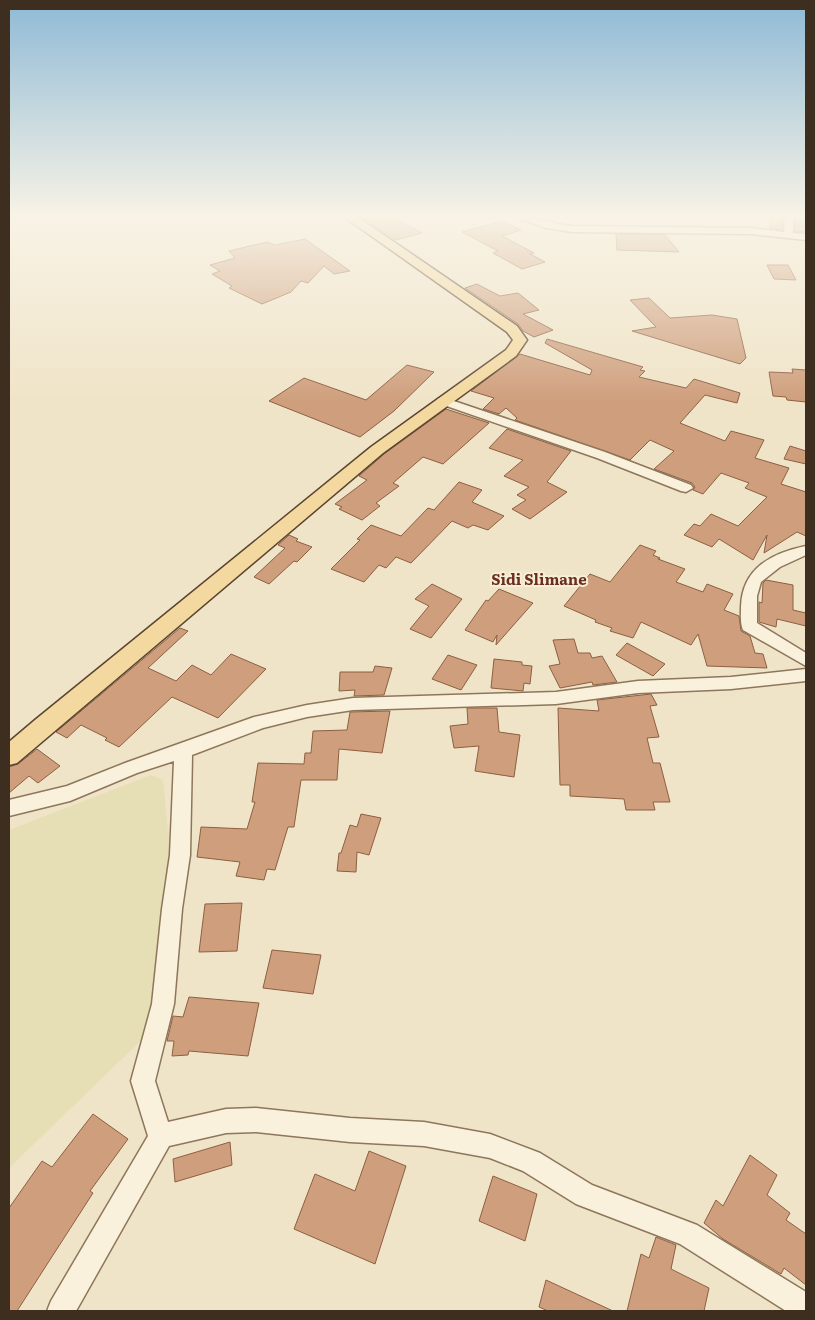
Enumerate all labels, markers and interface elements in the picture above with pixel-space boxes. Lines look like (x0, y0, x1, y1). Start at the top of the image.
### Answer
district label: Sidi Slimane (491, 567, 587, 590)

